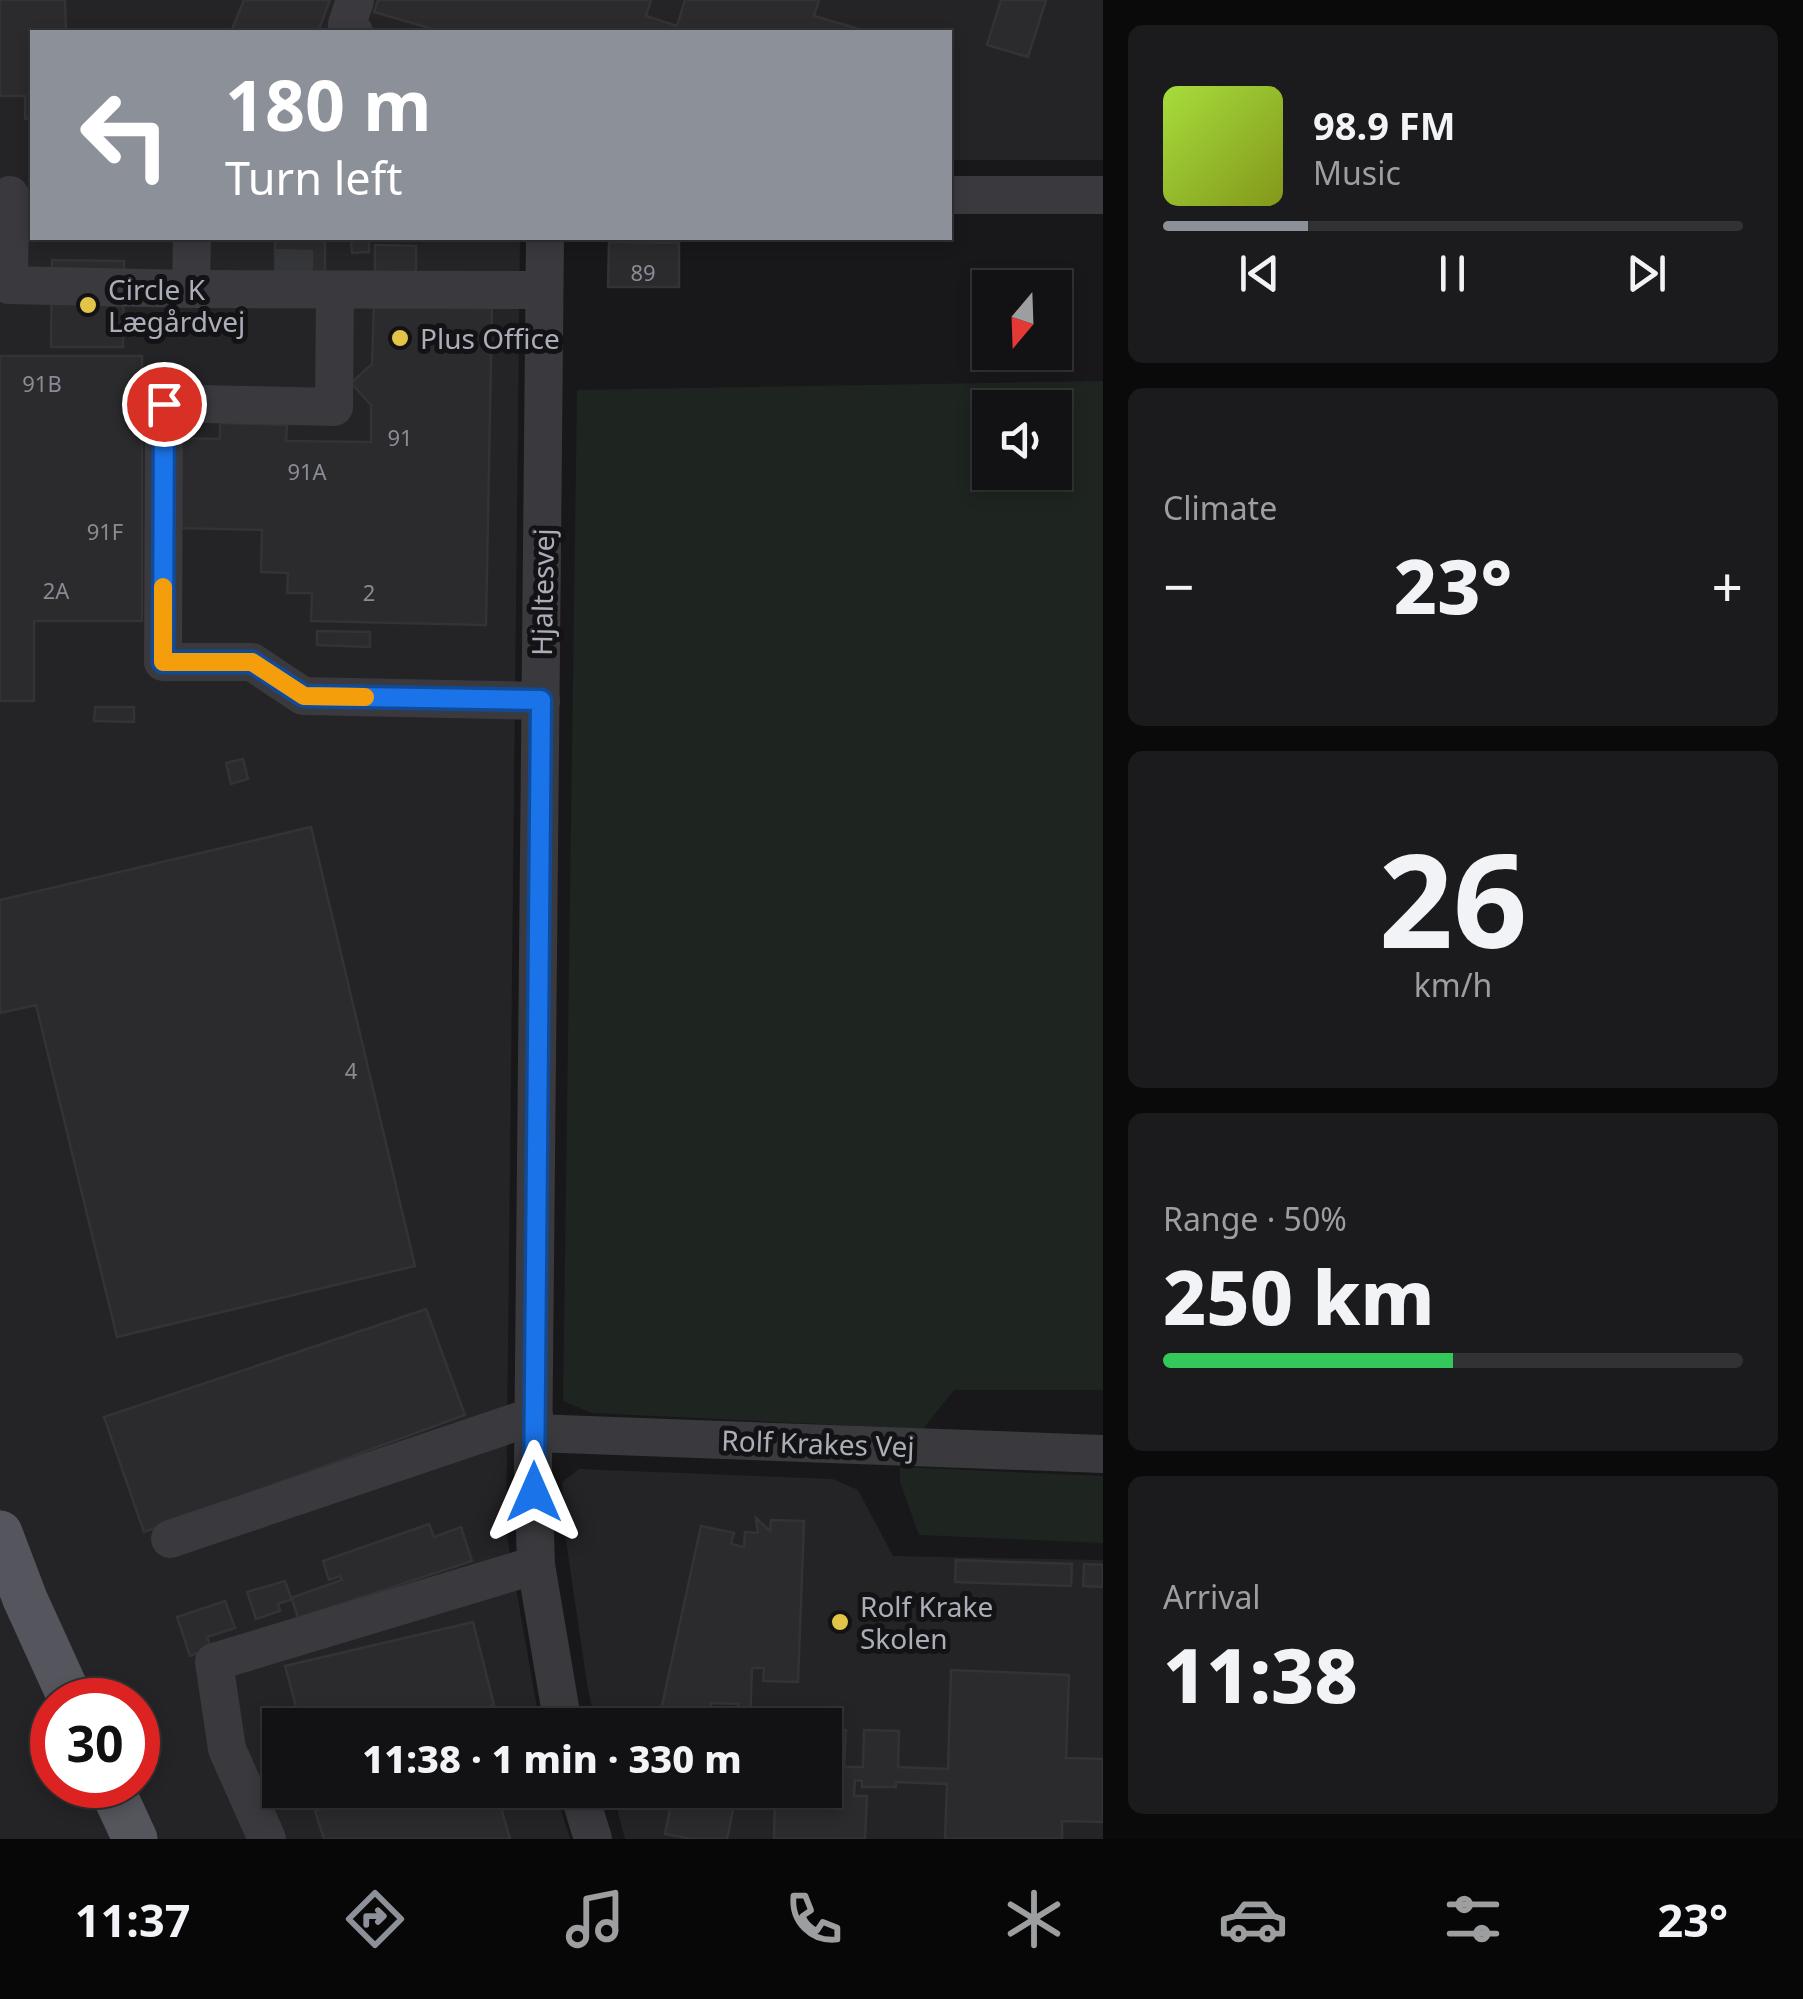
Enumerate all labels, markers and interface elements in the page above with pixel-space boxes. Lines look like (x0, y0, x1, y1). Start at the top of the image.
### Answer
text: 180 m (225, 56, 432, 152)
icon: left (60, 70, 190, 200)
text: 98.9 FM (1313, 99, 1455, 151)
text: Turn left (225, 147, 402, 208)
text: Music (1313, 151, 1401, 194)
icon: previous (1232, 246, 1287, 301)
icon: pause (1425, 246, 1480, 301)
icon: next (1619, 246, 1674, 301)
house number: 89 (630, 257, 656, 287)
place label: Circle K Lægårdvej (108, 270, 245, 340)
north arrow (972, 270, 1072, 370)
map controls (972, 270, 1072, 490)
marker: Circle K Lægårdvej (77, 294, 99, 316)
place label: Plus Office (420, 319, 560, 357)
marker: Plus Office (389, 327, 411, 349)
pin (122, 362, 207, 447)
house number: 91B (22, 368, 62, 398)
icon: arrive (137, 377, 192, 432)
button: sound (972, 390, 1072, 490)
house number: 91 (387, 422, 413, 452)
house number: 91A (287, 456, 328, 486)
text: Climate (1163, 486, 1277, 529)
house number: 91F (87, 516, 123, 546)
street label: Hjaltesvej (522, 528, 562, 656)
text: 23° (1394, 534, 1512, 636)
text: − (1163, 548, 1194, 623)
text: + (1712, 548, 1743, 623)
house number: 2A (43, 575, 70, 605)
house number: 2 (363, 577, 375, 607)
text: 26 (1379, 809, 1527, 986)
text: km/h (1414, 963, 1492, 1006)
house number: 4 (345, 1055, 358, 1085)
text: Range · 50% (1163, 1197, 1347, 1240)
text: 250 km (1163, 1245, 1434, 1347)
street label: Rolf Krakes Vej (721, 1421, 915, 1465)
position arrow (482, 1440, 586, 1544)
text: Arrival (1163, 1575, 1261, 1618)
place label: Rolf Krake Skolen (860, 1587, 993, 1657)
marker: Rolf Krake Skolen (829, 1611, 851, 1633)
text: 11:38 (1163, 1623, 1358, 1725)
speed limit sign: 30 (30, 1678, 160, 1808)
text: 11:38 · 1 min · 330 m (362, 1732, 742, 1784)
icon: directions (340, 1884, 410, 1954)
icon: music (560, 1884, 630, 1954)
icon: phone (779, 1884, 849, 1954)
icon: climate (999, 1884, 1069, 1954)
icon: car (1218, 1884, 1288, 1954)
icon: filters (1438, 1884, 1508, 1954)
text: 11:37 (75, 1889, 190, 1950)
text: 23° (1658, 1889, 1728, 1950)

